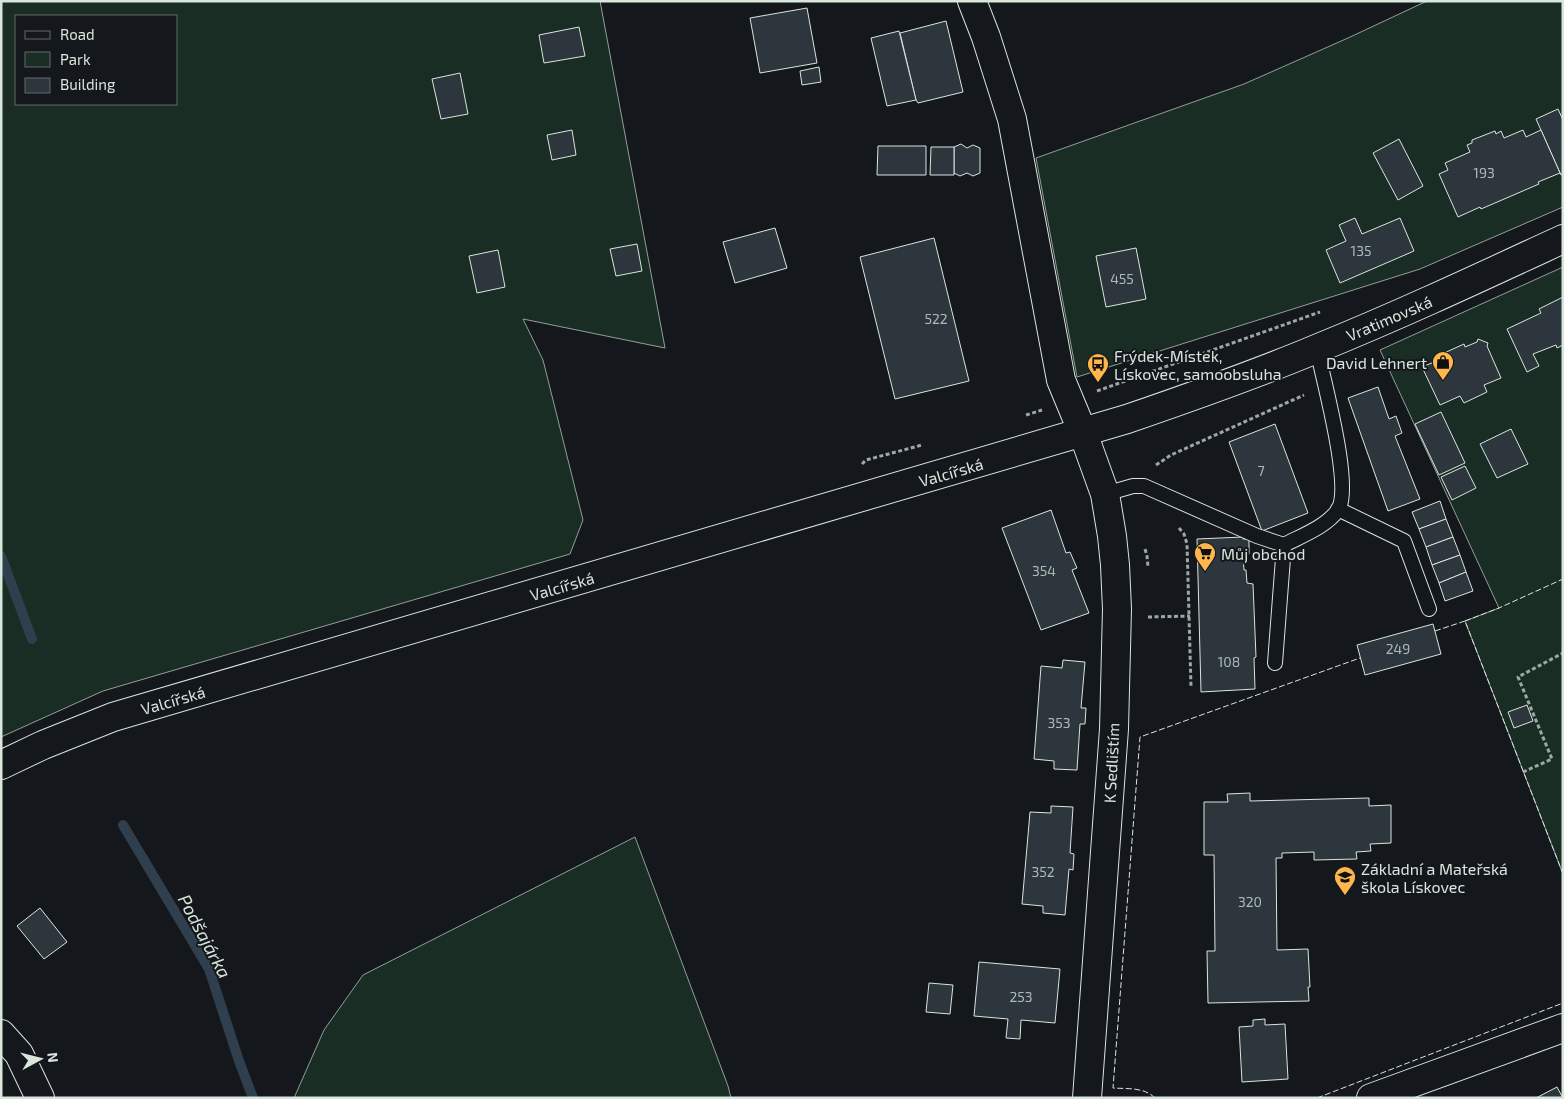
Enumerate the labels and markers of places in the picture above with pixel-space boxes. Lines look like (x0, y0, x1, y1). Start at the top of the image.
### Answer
place label: Frýdek-Místek, Lískovec, samoobsluha (1114, 346, 1282, 383)
shop icon: David Lehnert (1431, 350, 1455, 381)
bus stop icon: Frýdek-Místek, Lískovec, samoobsluha (1086, 352, 1110, 383)
place label: David Lehnert (1326, 353, 1427, 372)
supermarket icon: Můj obchod (1193, 541, 1217, 572)
place label: Můj obchod (1221, 544, 1305, 564)
place label: Základní a Mateřská škola Lískovec (1361, 859, 1508, 896)
school or university icon: Základní a Mateřská škola Lískovec (1333, 865, 1357, 896)

